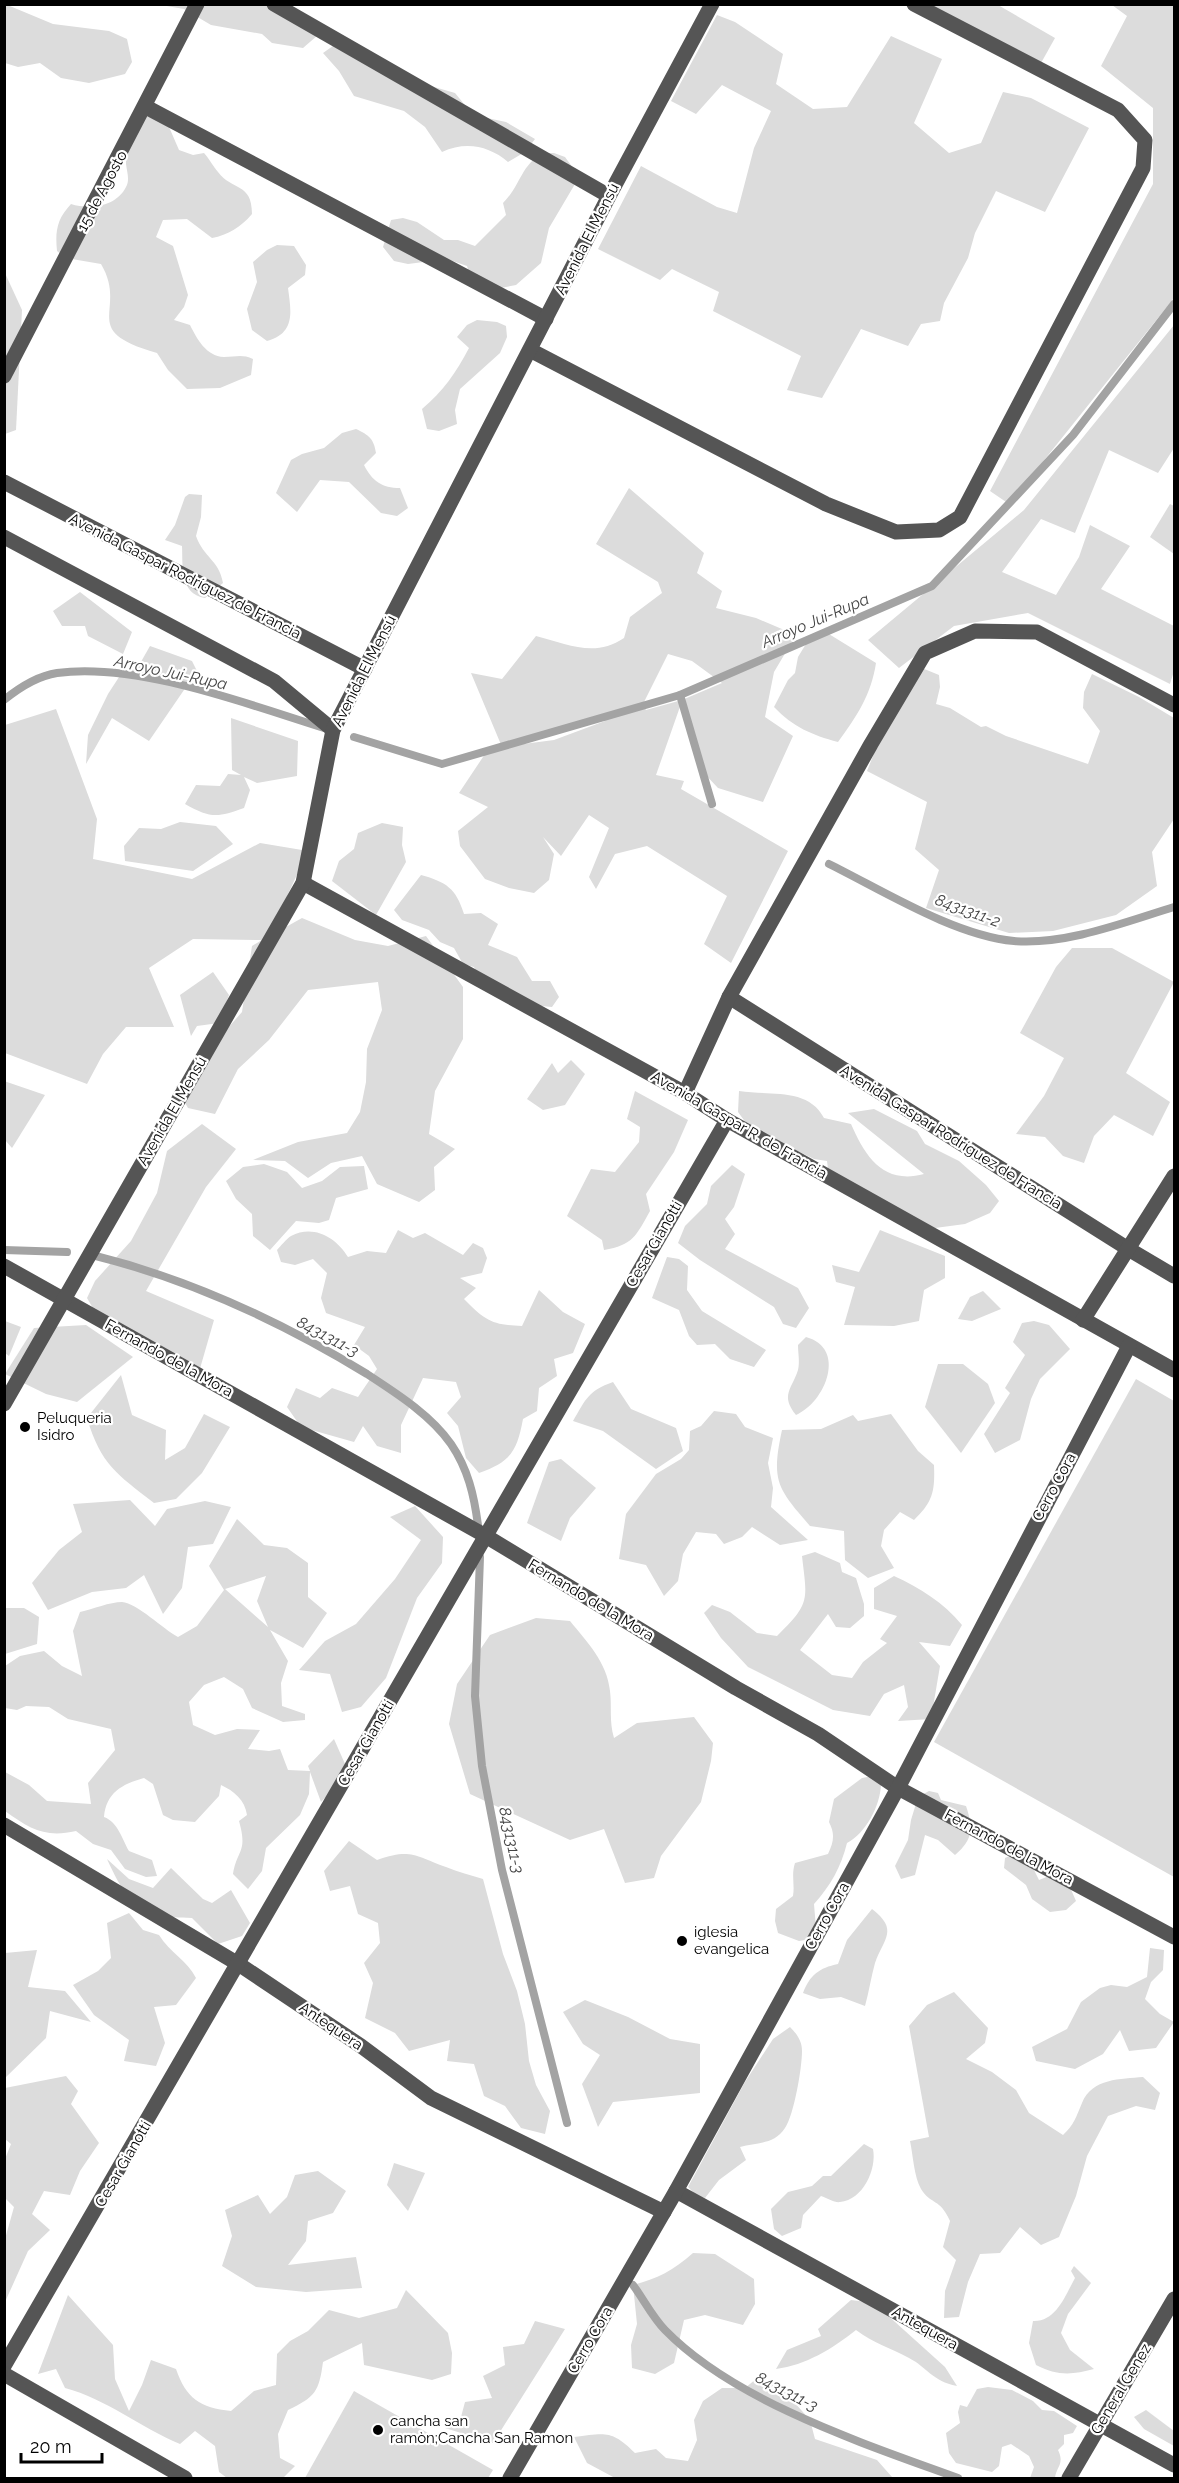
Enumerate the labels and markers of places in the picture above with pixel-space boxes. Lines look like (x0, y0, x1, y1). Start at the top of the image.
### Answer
place label: Peluqueria Isidro (37, 1409, 112, 1444)
marker: Peluqueria Isidro (18, 1420, 32, 1434)
place label: iglesia evangelica (694, 1923, 769, 1958)
marker: iglesia evangelica (675, 1934, 689, 1948)
place label: cancha san ramòn;Cancha San Ramon (390, 2412, 573, 2447)
marker: cancha san ramòn;Cancha San Ramon (371, 2423, 385, 2437)

